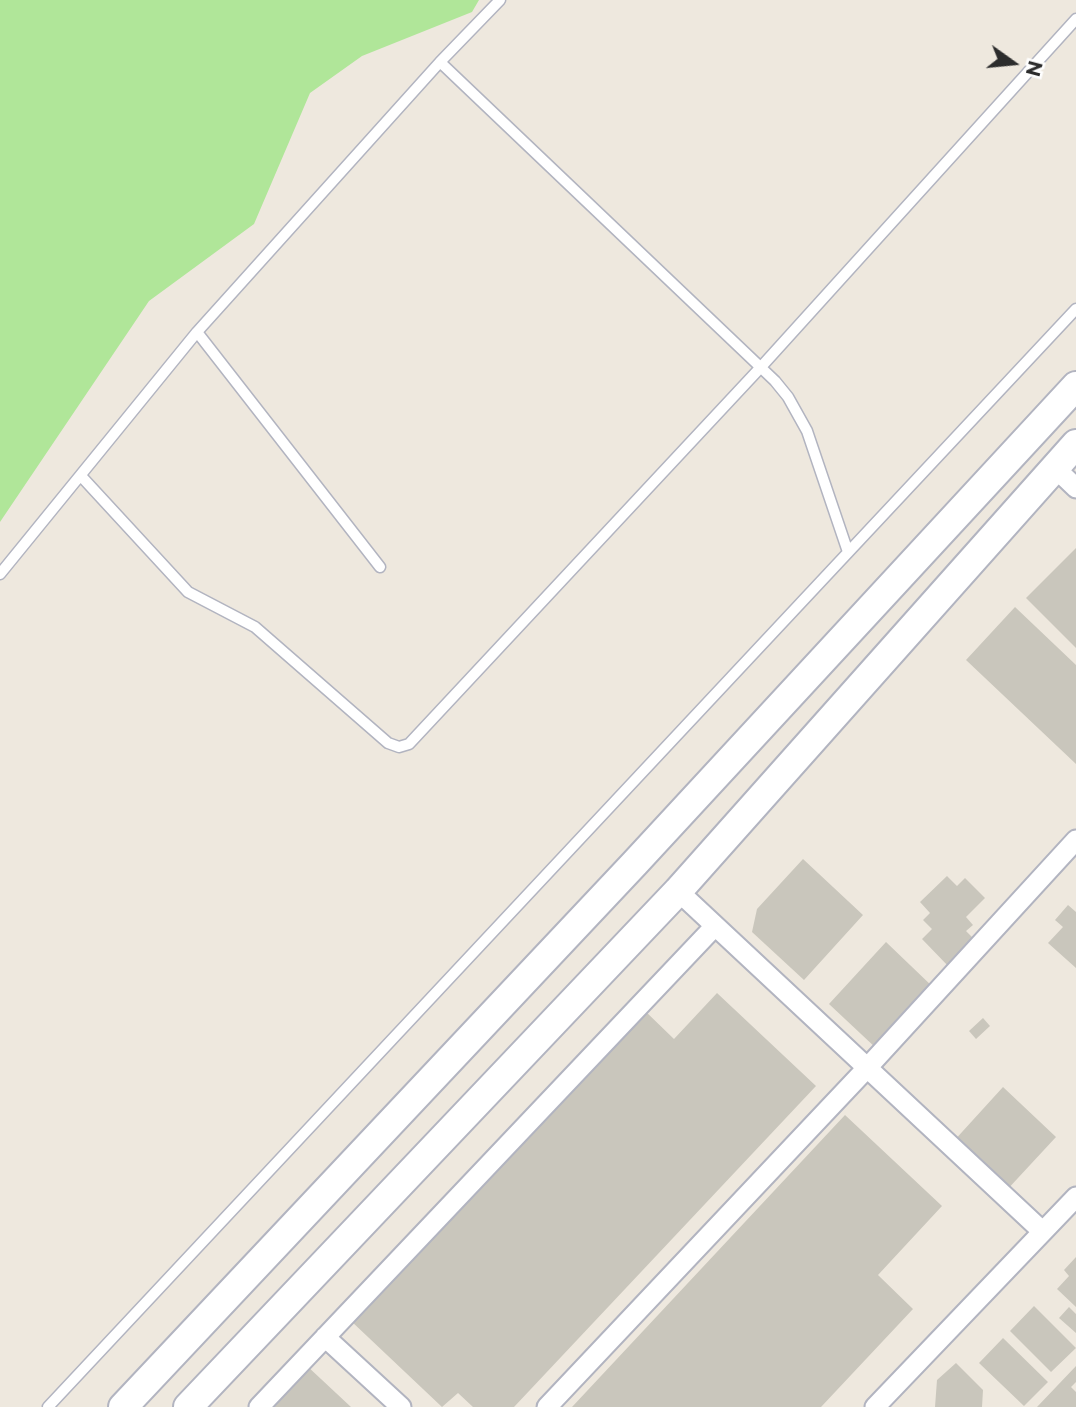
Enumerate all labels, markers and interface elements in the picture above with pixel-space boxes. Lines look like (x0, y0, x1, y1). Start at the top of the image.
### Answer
north arrow (978, 28, 1048, 98)
text: N (1021, 58, 1047, 79)

